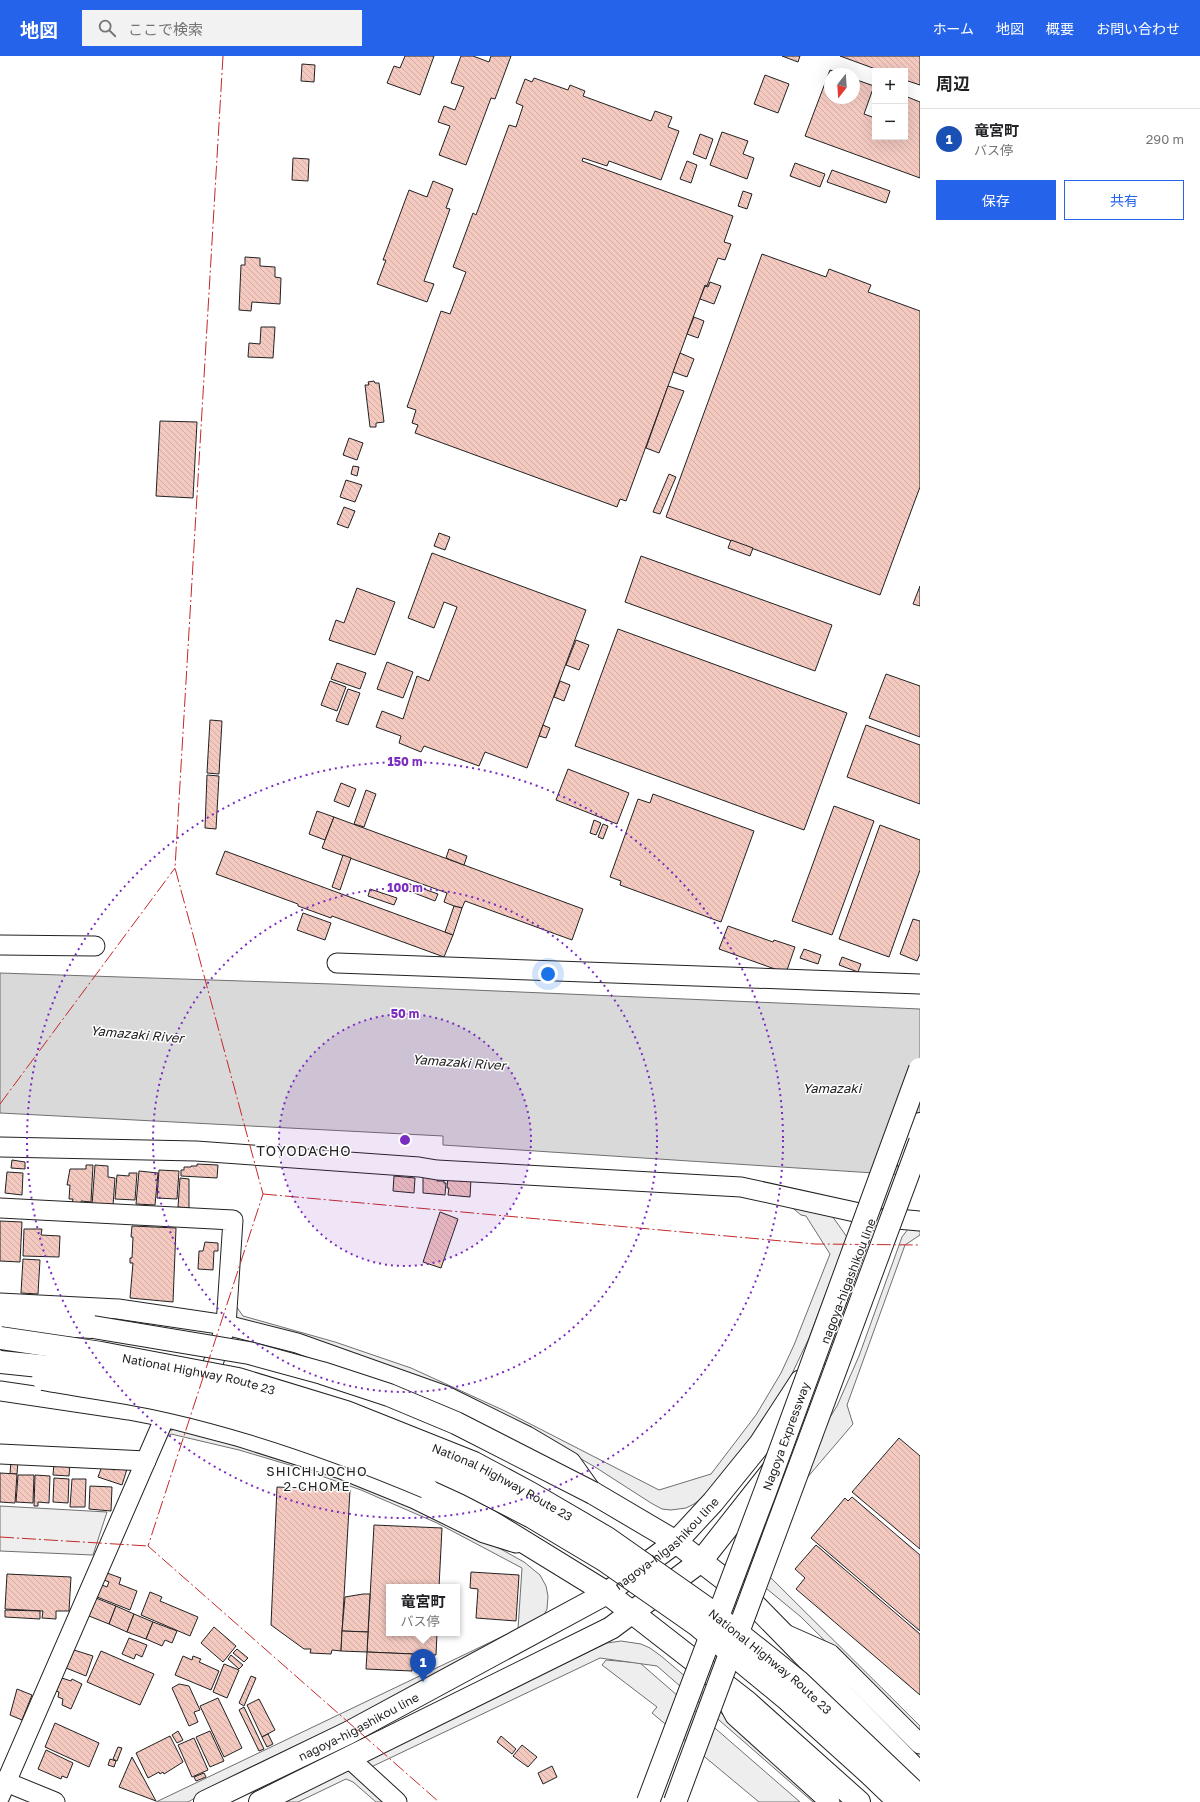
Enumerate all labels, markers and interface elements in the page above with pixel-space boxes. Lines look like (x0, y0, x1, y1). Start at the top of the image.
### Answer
search box (82, 10, 362, 46)
icon: search (96, 17, 118, 39)
text: 地図 (20, 18, 58, 41)
text: ここで検索 (128, 20, 203, 38)
text: ホーム (932, 20, 974, 37)
text: 地図 (996, 20, 1024, 37)
text: 概要 (1046, 20, 1074, 37)
text: お問い合わせ (1096, 20, 1180, 37)
north arrow (824, 68, 860, 104)
map controls (872, 68, 908, 140)
button: + (872, 68, 908, 104)
text: 周辺 (936, 73, 970, 94)
button: − (872, 104, 908, 140)
text: 竜宮町 (974, 121, 1019, 139)
text: 1 (946, 131, 952, 147)
text: 290 m (1146, 131, 1184, 147)
text: バス停 (974, 142, 1013, 158)
button: 保存 (936, 180, 1056, 220)
button: 共有 (1064, 180, 1184, 220)
text: 150 m (388, 754, 422, 769)
text: 100 m (387, 880, 423, 895)
your location (538, 964, 558, 984)
text: 50 m (391, 1006, 419, 1021)
water label: Yamazaki River (90, 1022, 186, 1046)
water label: Yamazaki River (412, 1051, 508, 1073)
water label: Yamazaki (803, 1080, 863, 1096)
centre of rings (398, 1133, 412, 1147)
district label: TOYODACHO (256, 1142, 352, 1159)
street label: nagoya-higashikou line (817, 1216, 879, 1346)
street label: National Highway Route 23 (121, 1350, 277, 1397)
street label: Nagoya Expressway (759, 1379, 812, 1492)
street label: National Highway Route 23 (430, 1440, 575, 1524)
district label: SHICHIJOCHO 2-CHOME (266, 1463, 368, 1494)
street label: nagoya-higashikou line (611, 1494, 722, 1592)
popup (386, 1584, 460, 1636)
text: 竜宮町 (400, 1592, 446, 1610)
street label: National Highway Route 23 (706, 1605, 835, 1717)
text: バス停 (400, 1613, 440, 1629)
pin: 1 (410, 1649, 436, 1682)
street label: nagoya-higashikou line (296, 1689, 421, 1763)

